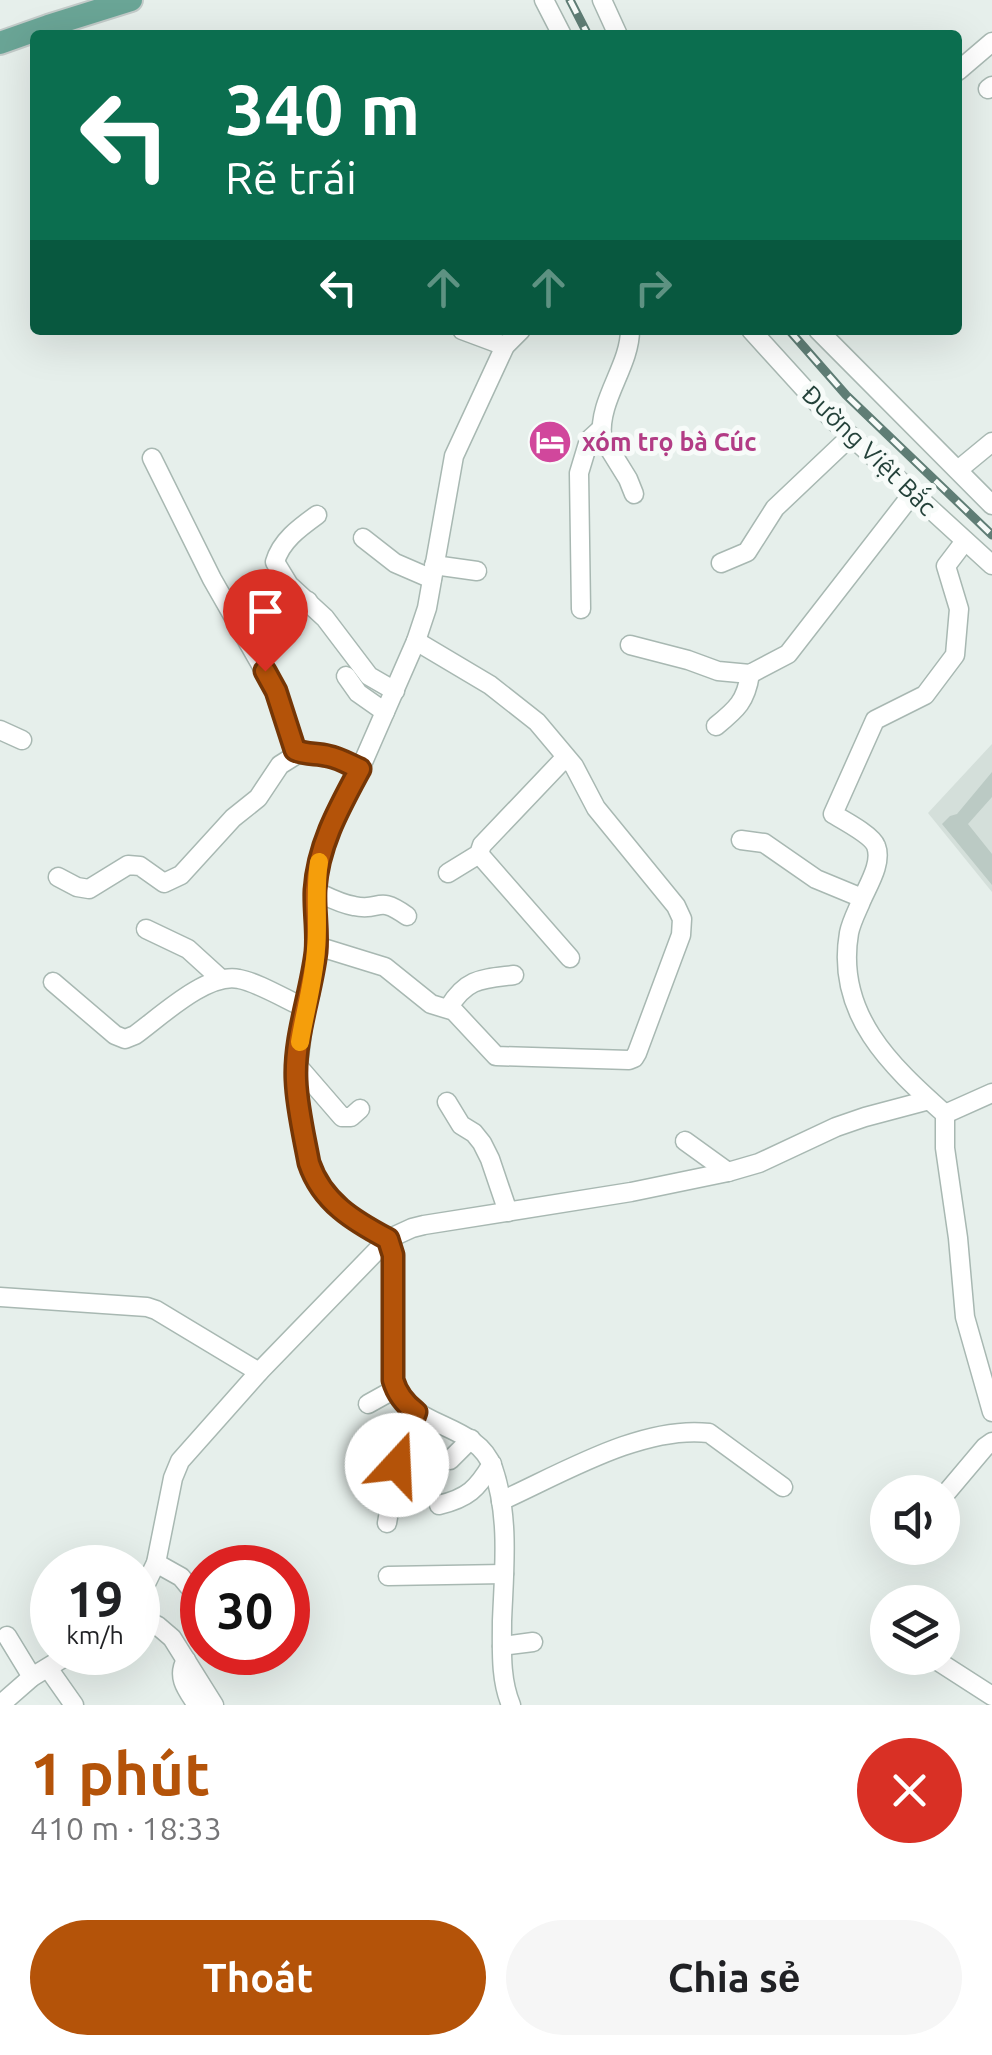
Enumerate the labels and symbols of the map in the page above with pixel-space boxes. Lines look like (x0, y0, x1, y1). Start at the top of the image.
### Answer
street label: Đường Việt Bắc (797, 377, 944, 521)
hotel icon: xóm trọ bà Cúc (527, 419, 573, 465)
place label: xóm trọ bà Cúc (582, 428, 756, 456)
pin (223, 569, 308, 672)
position arrow (345, 1413, 449, 1517)
speed limit sign: 30 (180, 1545, 310, 1675)

